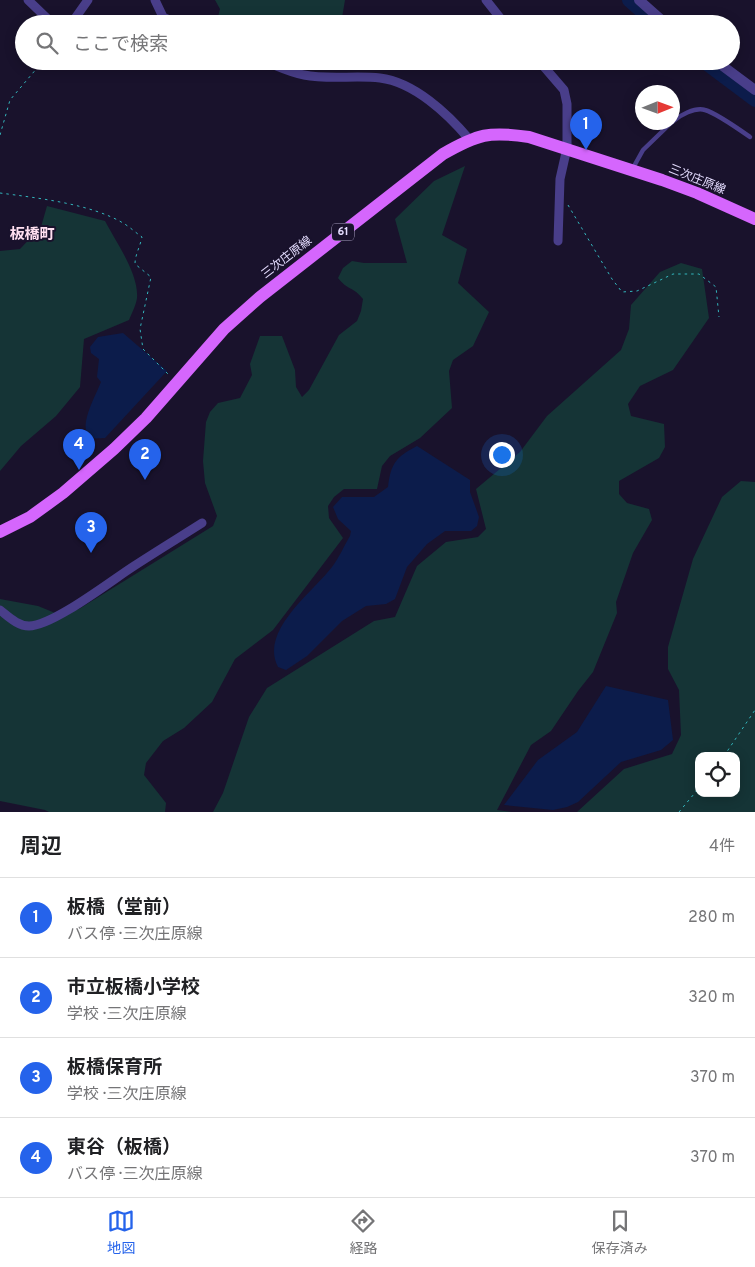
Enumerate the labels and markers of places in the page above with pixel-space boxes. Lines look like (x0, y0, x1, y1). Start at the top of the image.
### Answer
pin: 1 (570, 109, 602, 150)
pin: 4 (63, 429, 95, 470)
pin: 2 (129, 439, 161, 480)
pin: 3 (75, 512, 107, 553)

